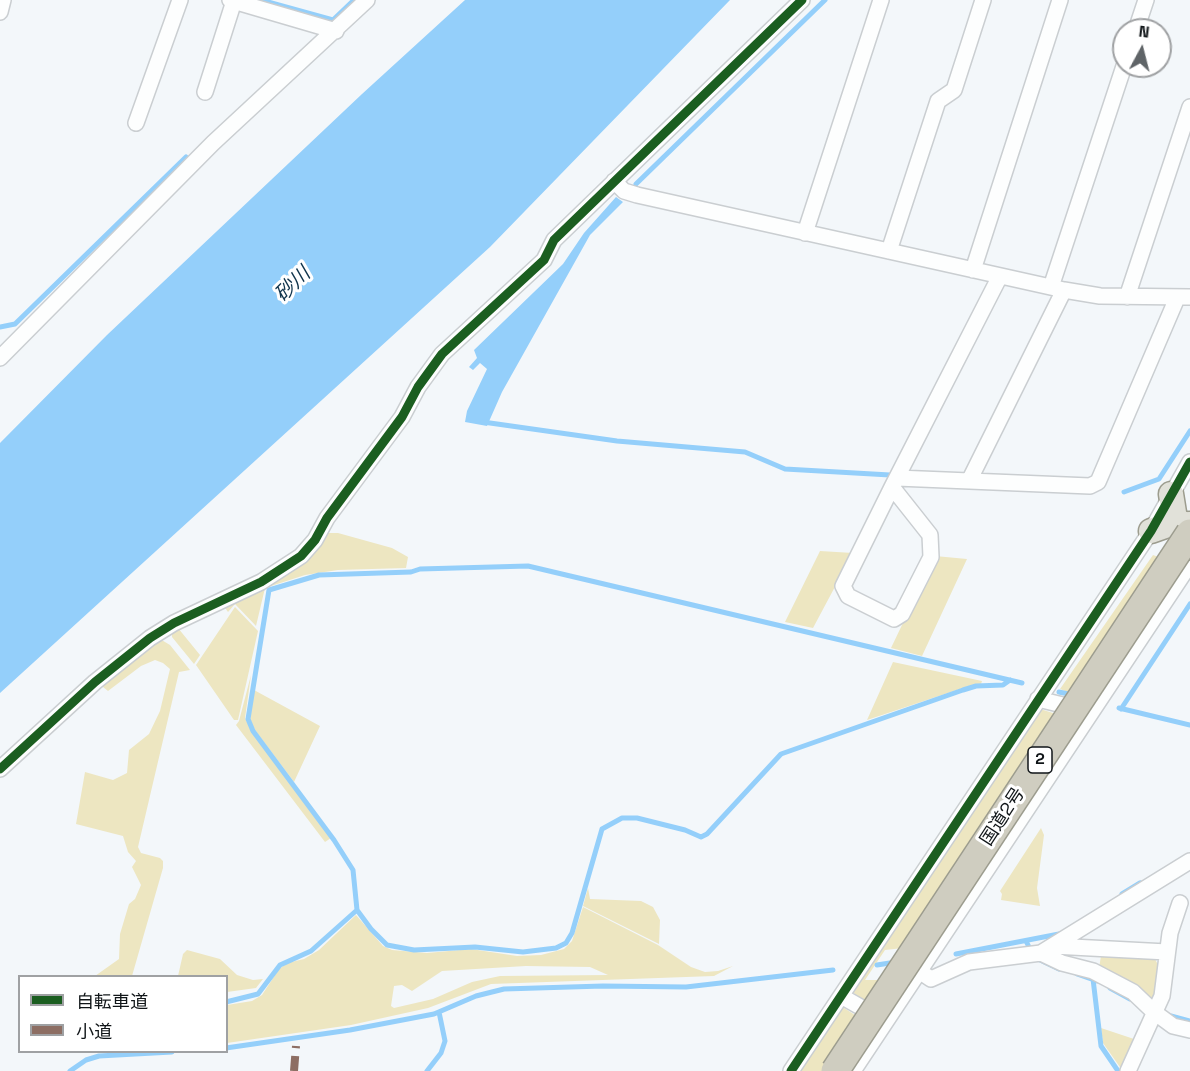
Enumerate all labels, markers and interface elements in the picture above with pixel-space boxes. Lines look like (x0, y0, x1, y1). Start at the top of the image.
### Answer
north arrow (1112, 18, 1172, 78)
text: N (1137, 21, 1151, 43)
water label: 砂川 (270, 262, 316, 308)
road number: 2 (1028, 747, 1052, 773)
street label: 国道2号 (976, 784, 1030, 850)
legend (18, 975, 228, 1053)
text: 自転車道 (76, 990, 148, 1013)
text: 小道 (76, 1020, 112, 1043)

